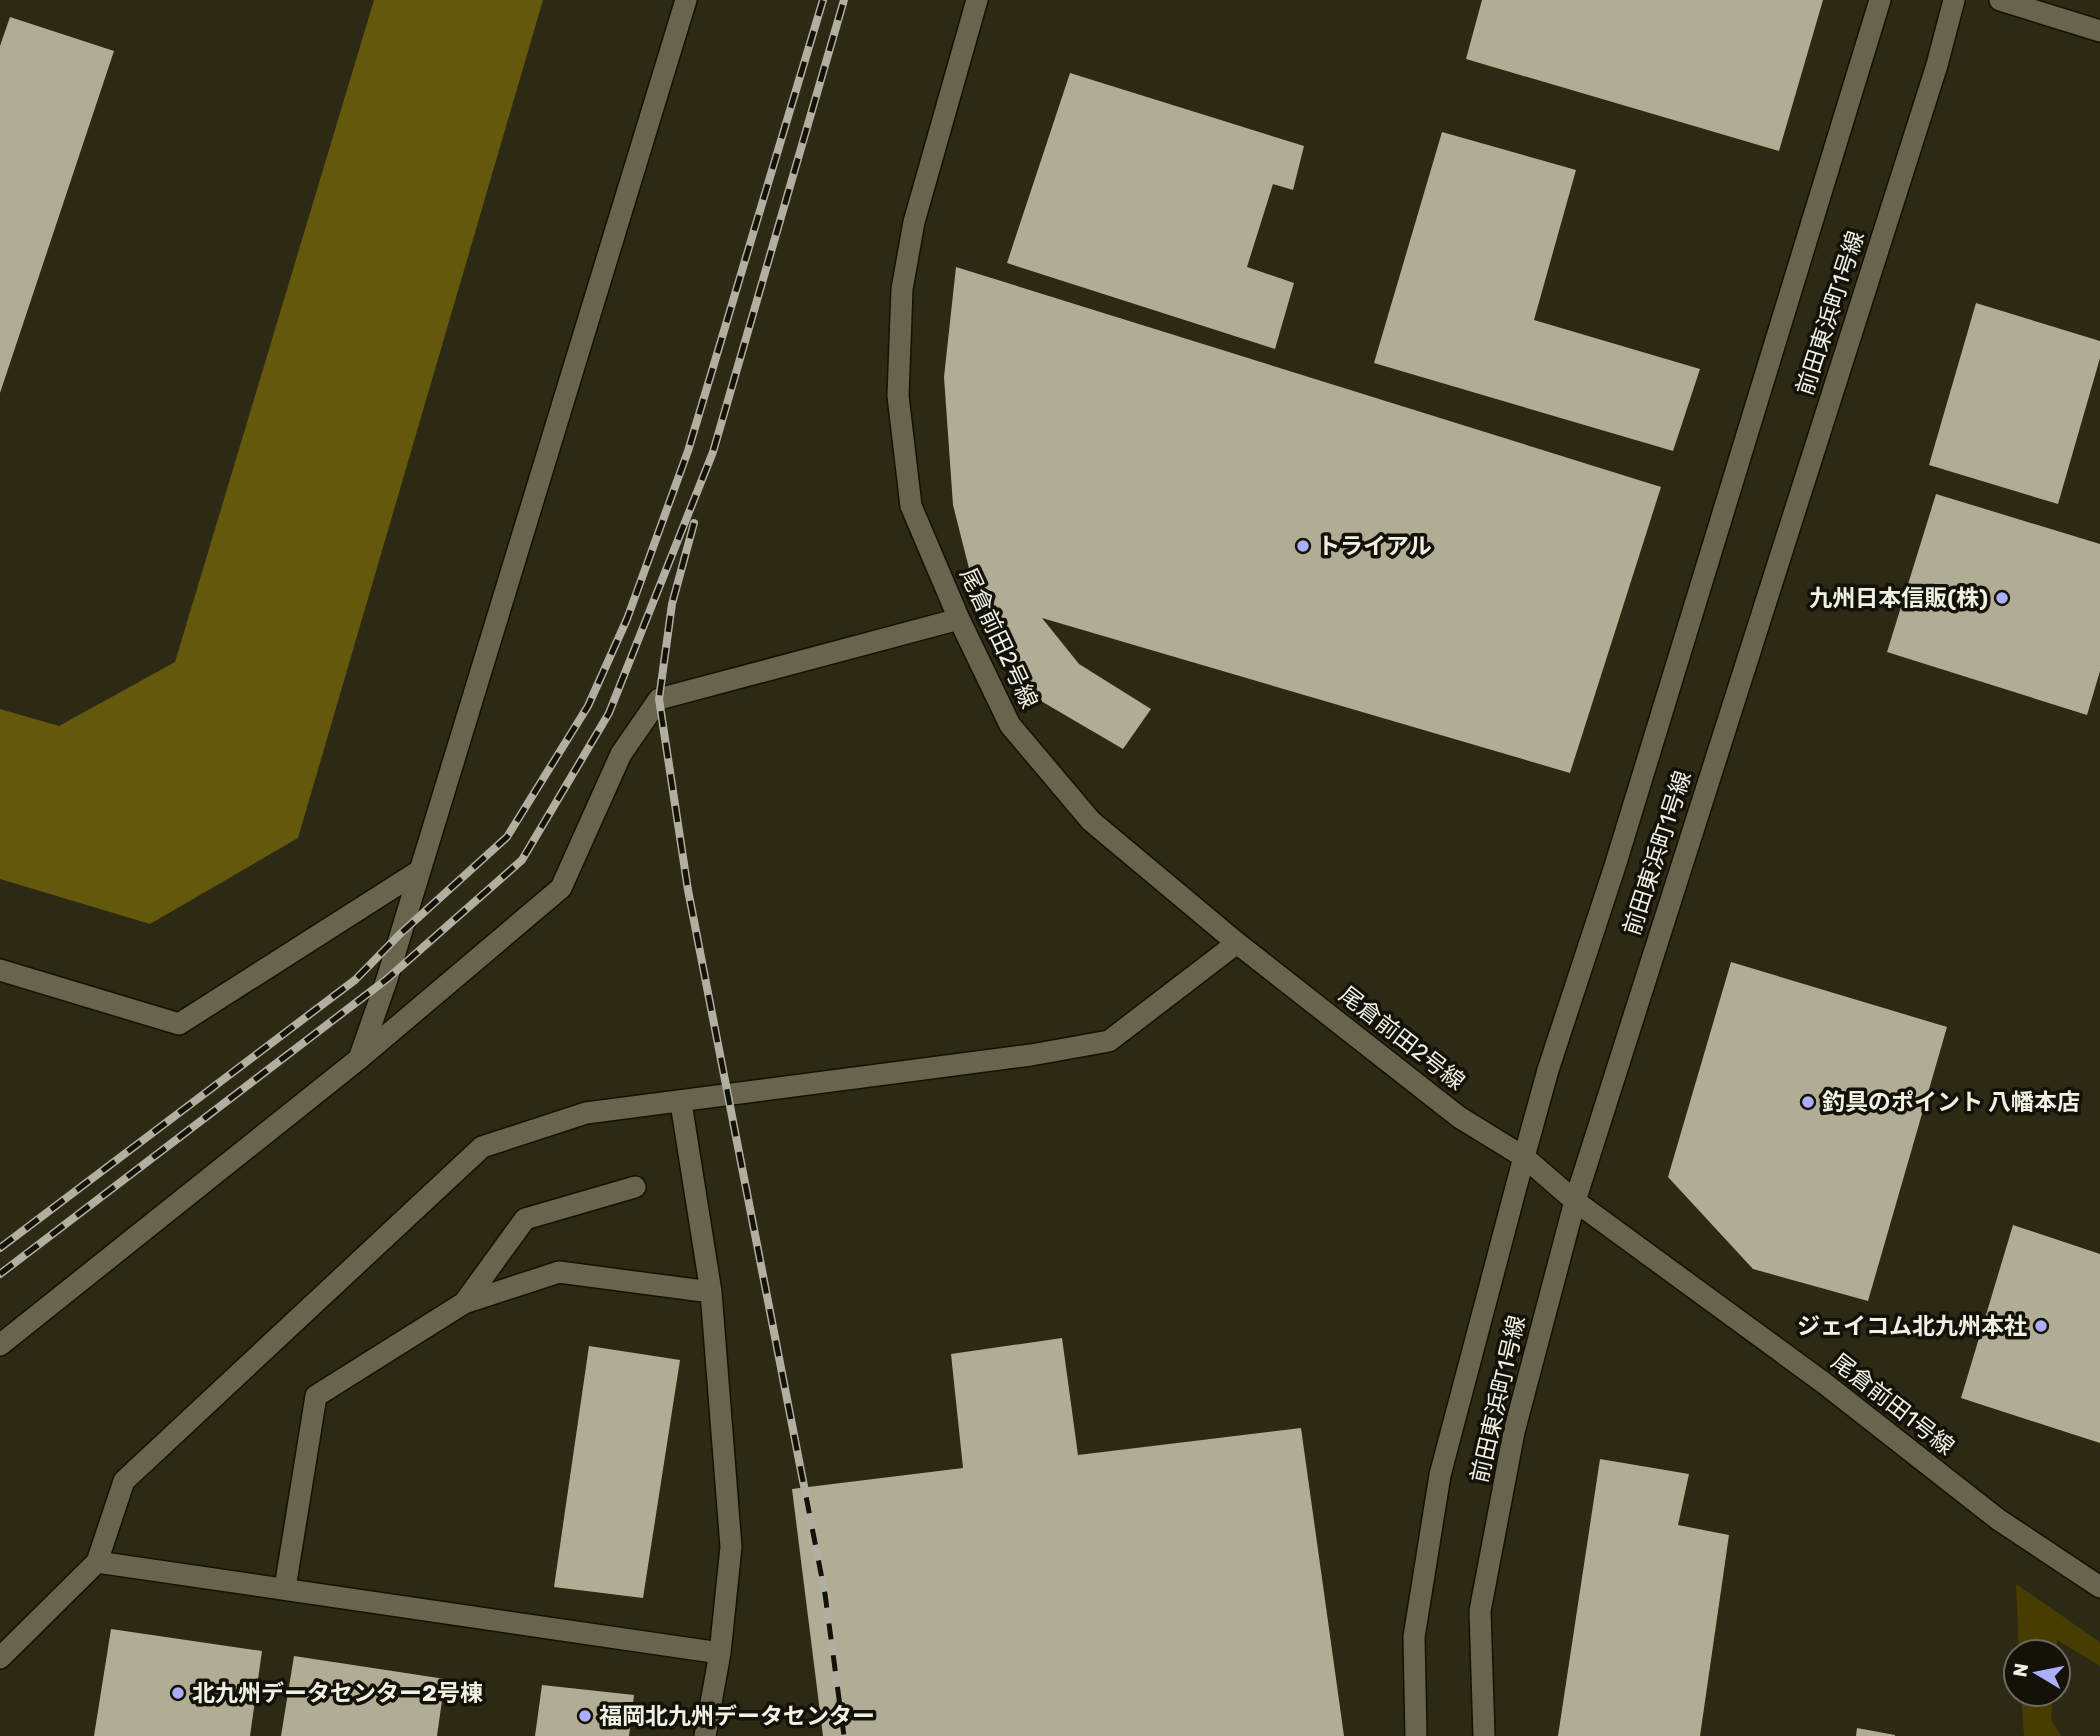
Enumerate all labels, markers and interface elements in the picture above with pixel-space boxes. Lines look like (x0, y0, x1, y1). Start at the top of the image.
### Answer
street label: 前田東浜町1号線 (1790, 227, 1870, 399)
place label: トライアル (1317, 532, 1432, 560)
marker: トライアル (1295, 538, 1311, 554)
street label: 尾倉前田2号線 (954, 563, 1044, 713)
place label: 九州日本信販(株) (1809, 584, 1988, 612)
marker: 九州日本信販(株) (1994, 590, 2010, 606)
street label: 前田東浜町1号線 (1617, 767, 1697, 939)
street label: 尾倉前田2号線 (1334, 980, 1470, 1096)
place label: 釣具のポイント 八幡本店 (1822, 1088, 2080, 1116)
marker: 釣具のポイント 八幡本店 (1800, 1094, 1816, 1110)
place label: ジェイコム北九州本社 (1797, 1312, 2027, 1340)
street label: 前田東浜町1号線 (1465, 1313, 1531, 1485)
marker: ジェイコム北九州本社 (2033, 1318, 2049, 1334)
street label: 尾倉前田1号線 (1826, 1347, 1960, 1461)
north arrow (2002, 1638, 2072, 1708)
text: N (2008, 1661, 2033, 1679)
place label: 北九州データセンター2号棟 (192, 1679, 483, 1707)
marker: 北九州データセンター2号棟 (170, 1685, 186, 1701)
place label: 福岡北九州データセンター (599, 1702, 875, 1730)
marker: 福岡北九州データセンター (577, 1708, 593, 1724)

